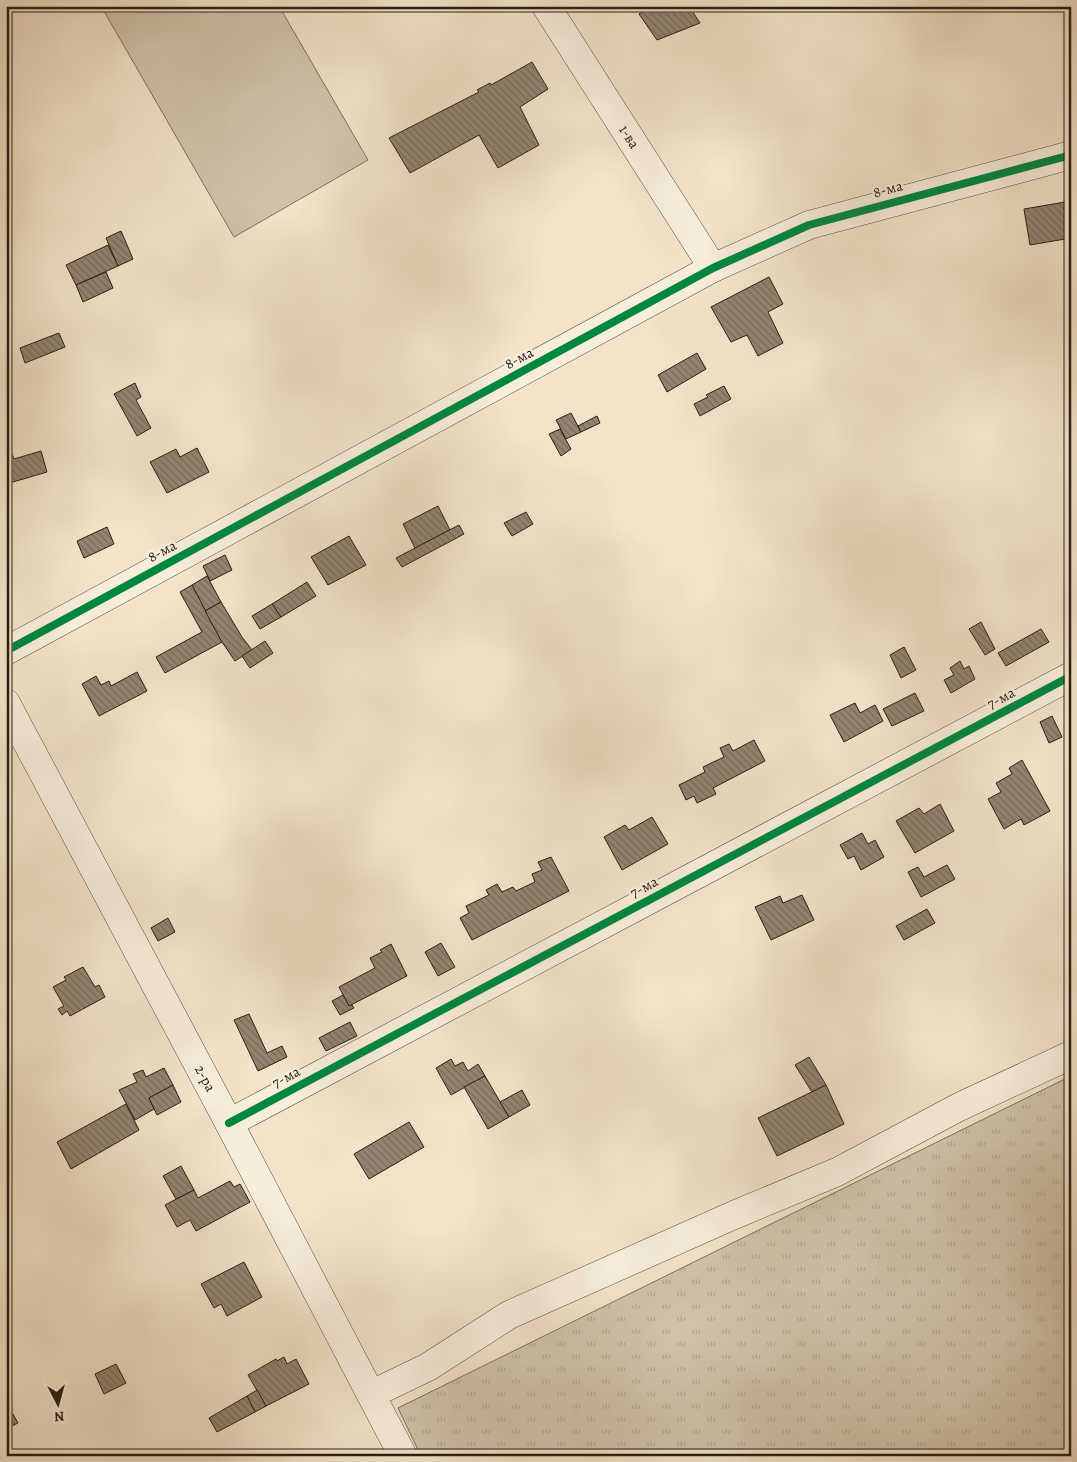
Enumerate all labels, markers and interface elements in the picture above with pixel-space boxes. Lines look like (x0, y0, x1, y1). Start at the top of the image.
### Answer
street label: 1-ва (614, 121, 644, 153)
street label: 8-ма (871, 175, 905, 203)
street label: 8-ма (501, 342, 537, 374)
street label: 8-ма (144, 535, 180, 567)
street label: 7-ма (984, 682, 1019, 714)
street label: 7-ма (627, 871, 662, 903)
street label: 2-ра (190, 1061, 221, 1095)
street label: 7-ма (269, 1061, 304, 1093)
north arrow (32, 1380, 82, 1430)
text: N (53, 1406, 65, 1426)

